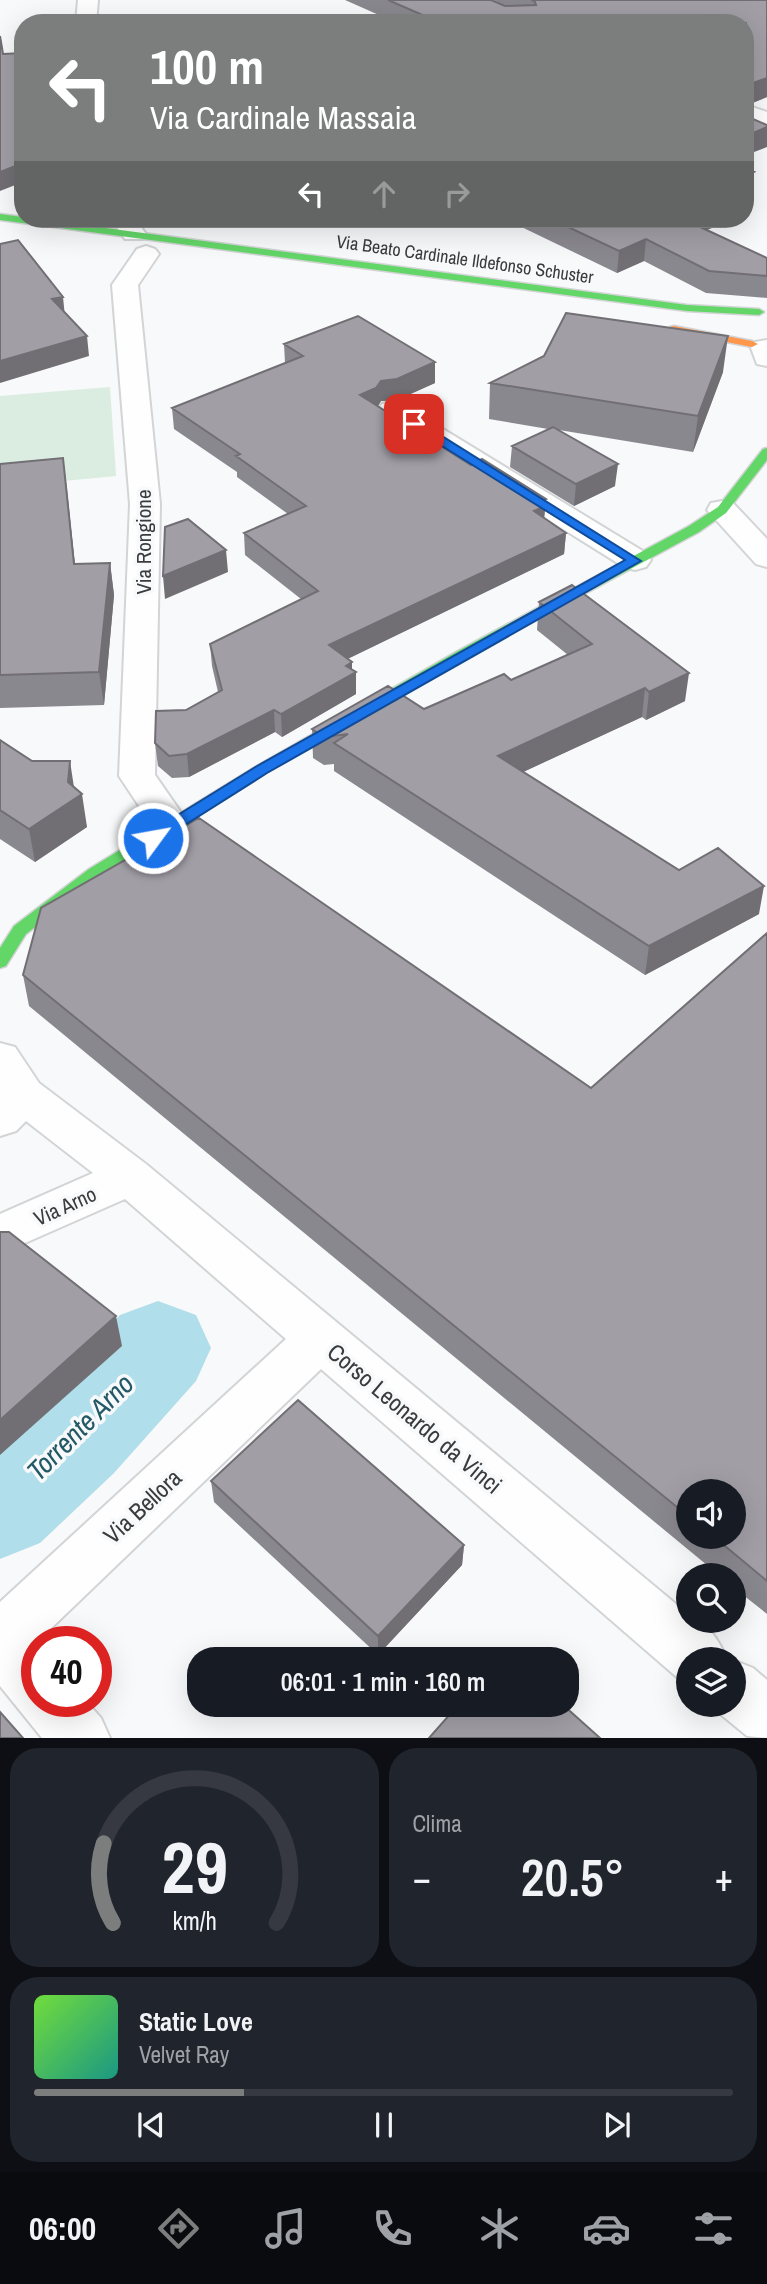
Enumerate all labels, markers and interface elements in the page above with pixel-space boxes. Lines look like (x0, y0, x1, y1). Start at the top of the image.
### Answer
text: 100 m (150, 33, 264, 99)
icon: left (35, 42, 126, 133)
text: Via Cardinale Massaia (150, 96, 416, 139)
icon: left (292, 175, 330, 213)
icon: ahead (365, 175, 403, 213)
icon: right (438, 175, 476, 213)
street label: Via Beato Cardinale Ildefonso Schuster (335, 229, 595, 289)
pin (384, 394, 444, 454)
icon: arrive (395, 405, 433, 443)
street label: Via Rongione (129, 489, 158, 595)
position arrow (116, 801, 190, 875)
street label: Via Arno (29, 1179, 101, 1233)
street label: Corso Leonardo da Vinci (321, 1336, 509, 1500)
water label: Torrente Arno (18, 1365, 142, 1489)
street label: Via Bellora (96, 1462, 188, 1550)
map controls (676, 1479, 746, 1717)
button: sound (676, 1479, 746, 1549)
button: search (676, 1563, 746, 1633)
speed limit sign: 40 (21, 1626, 112, 1717)
button: layers (676, 1647, 746, 1717)
text: 06:01 · 1 min · 160 m (281, 1664, 485, 1699)
text: Clima (413, 1808, 462, 1839)
text: 29 (161, 1819, 227, 1917)
text: 20.5° (521, 1842, 625, 1912)
text: − (413, 1852, 431, 1903)
text: + (715, 1852, 733, 1903)
text: km/h (172, 1904, 216, 1938)
text: Static Love (139, 2004, 253, 2039)
text: Velvet Ray (139, 2039, 229, 2070)
icon: previous (132, 2106, 170, 2144)
icon: pause (365, 2106, 403, 2144)
icon: next (598, 2106, 636, 2144)
icon: directions (154, 2204, 203, 2253)
icon: music (261, 2204, 310, 2253)
icon: phone (368, 2204, 417, 2253)
icon: climate (475, 2204, 524, 2253)
icon: car (582, 2204, 631, 2253)
icon: filters (689, 2204, 738, 2253)
text: 06:00 (29, 2207, 96, 2250)

